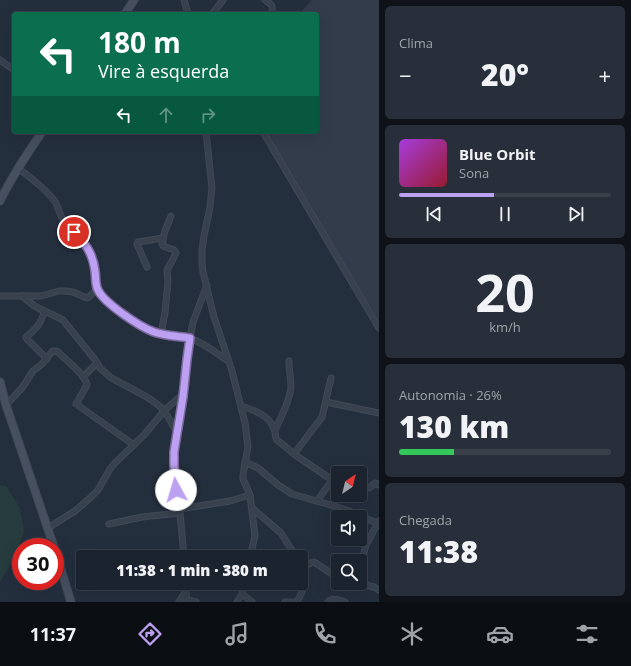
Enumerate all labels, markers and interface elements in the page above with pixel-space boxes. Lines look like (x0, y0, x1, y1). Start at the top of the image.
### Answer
text: 180 m (98, 23, 181, 61)
icon: left (32, 28, 84, 80)
text: Clima (399, 34, 433, 52)
text: 20° (481, 54, 529, 95)
text: Vire à esquerda (98, 59, 229, 83)
text: − (399, 60, 412, 90)
text: + (598, 60, 611, 90)
icon: left (113, 104, 135, 126)
icon: ahead (155, 104, 177, 126)
icon: right (197, 104, 219, 126)
text: Blue Orbit (459, 144, 536, 164)
text: Sona (459, 164, 489, 182)
icon: previous (423, 203, 445, 225)
icon: pause (494, 203, 516, 225)
icon: next (565, 203, 587, 225)
pin (57, 215, 91, 249)
icon: arrive (63, 221, 85, 243)
text: 20 (475, 256, 535, 327)
text: km/h (489, 318, 521, 336)
text: Autonomia · 26% (399, 386, 502, 404)
text: 130 km (399, 406, 509, 447)
north arrow (331, 466, 367, 502)
map controls (331, 466, 367, 590)
position arrow (155, 469, 197, 511)
button: sound (331, 510, 367, 546)
text: Chegada (399, 511, 452, 529)
text: 11:38 (399, 531, 478, 572)
speed limit sign: 30 (12, 538, 64, 590)
button: search (331, 554, 367, 590)
text: 11:38 · 1 min · 380 m (116, 560, 268, 580)
icon: directions (136, 620, 164, 648)
icon: music (223, 620, 251, 648)
icon: phone (311, 620, 339, 648)
icon: climate (398, 620, 426, 648)
icon: car (486, 620, 514, 648)
icon: filters (573, 620, 601, 648)
text: 11:37 (30, 622, 76, 646)

